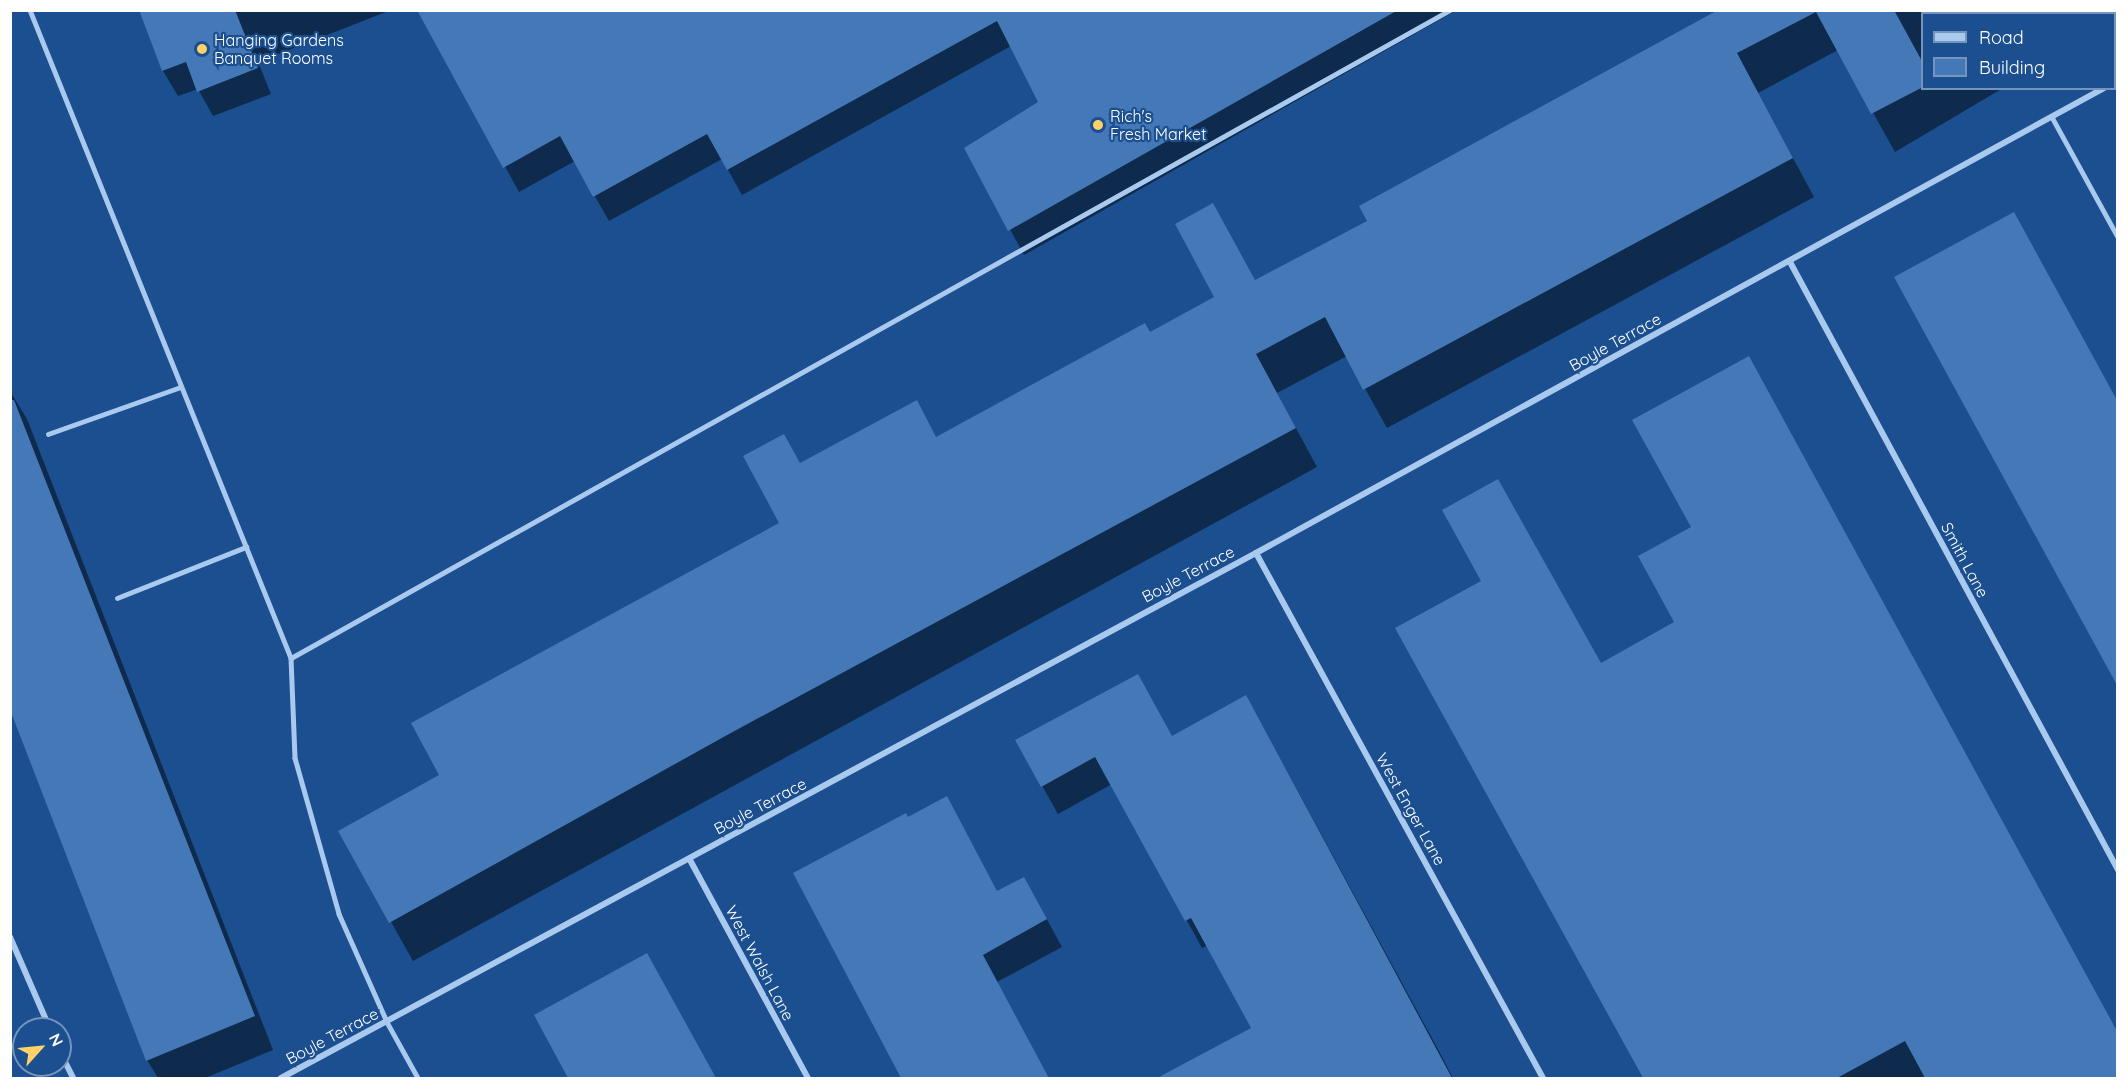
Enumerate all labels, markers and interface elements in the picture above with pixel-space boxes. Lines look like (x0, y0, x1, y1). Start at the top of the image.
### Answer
legend (1921, 12, 2116, 90)
text: Road (1979, 26, 2024, 49)
place label: Hanging Gardens Banquet Rooms (214, 30, 344, 68)
marker: Hanging Gardens Banquet Rooms (195, 42, 209, 56)
text: Building (1979, 56, 2045, 79)
place label: Rich's Fresh Market (1110, 106, 1206, 144)
marker: Rich's Fresh Market (1091, 118, 1105, 132)
street label: Boyle Terrace (1566, 309, 1664, 375)
street label: Smith Lane (1937, 519, 1993, 601)
street label: Boyle Terrace (1138, 542, 1238, 606)
street label: West Enger Lane (1372, 749, 1450, 869)
street label: Boyle Terrace (710, 774, 810, 838)
street label: West Walsh Lane (722, 902, 798, 1024)
street label: Boyle Terrace (282, 1004, 382, 1068)
north arrow (12, 1017, 72, 1077)
text: N (45, 1030, 68, 1050)

